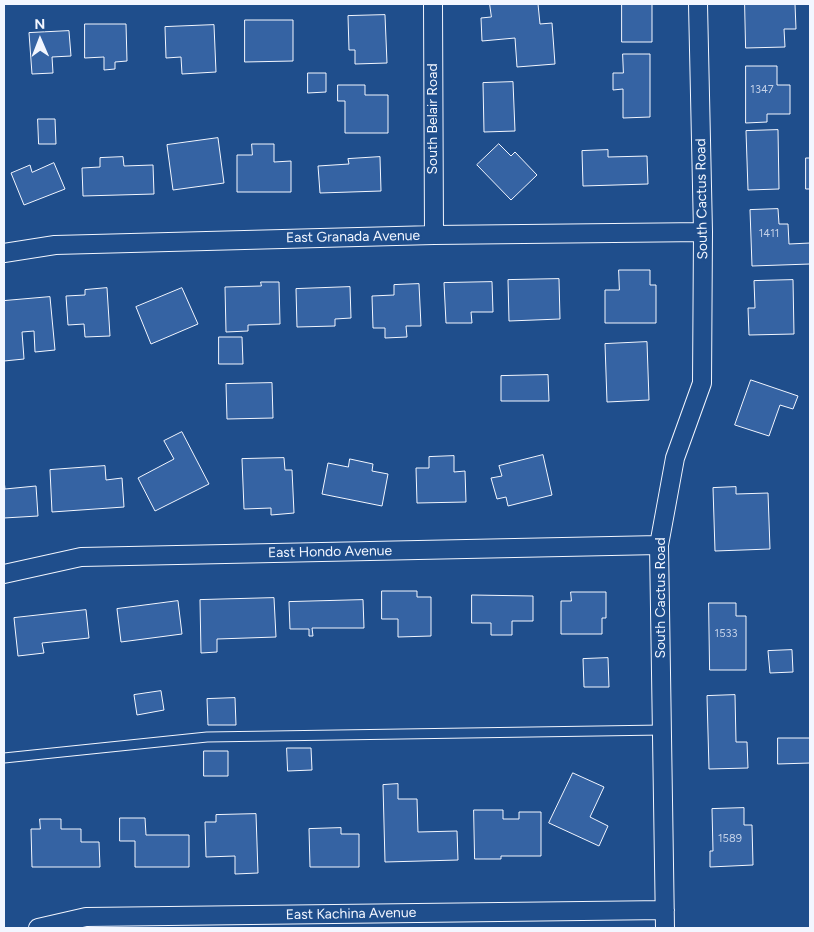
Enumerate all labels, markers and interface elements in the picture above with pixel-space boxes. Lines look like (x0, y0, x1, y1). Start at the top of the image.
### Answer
north arrow (15, 15, 65, 65)
text: N (34, 16, 45, 33)
street label: South Belair Road (425, 63, 441, 175)
house number: 1347 (750, 83, 774, 97)
street label: South Cactus Road (693, 138, 711, 260)
street label: East Granada Avenue (286, 227, 420, 247)
house number: 1411 (759, 227, 779, 241)
street label: South Cactus Road (653, 537, 669, 659)
street label: East Hondo Avenue (268, 543, 392, 561)
house number: 1533 (715, 627, 737, 641)
house number: 1589 (718, 832, 742, 846)
street label: East Kachina Avenue (286, 904, 416, 924)

